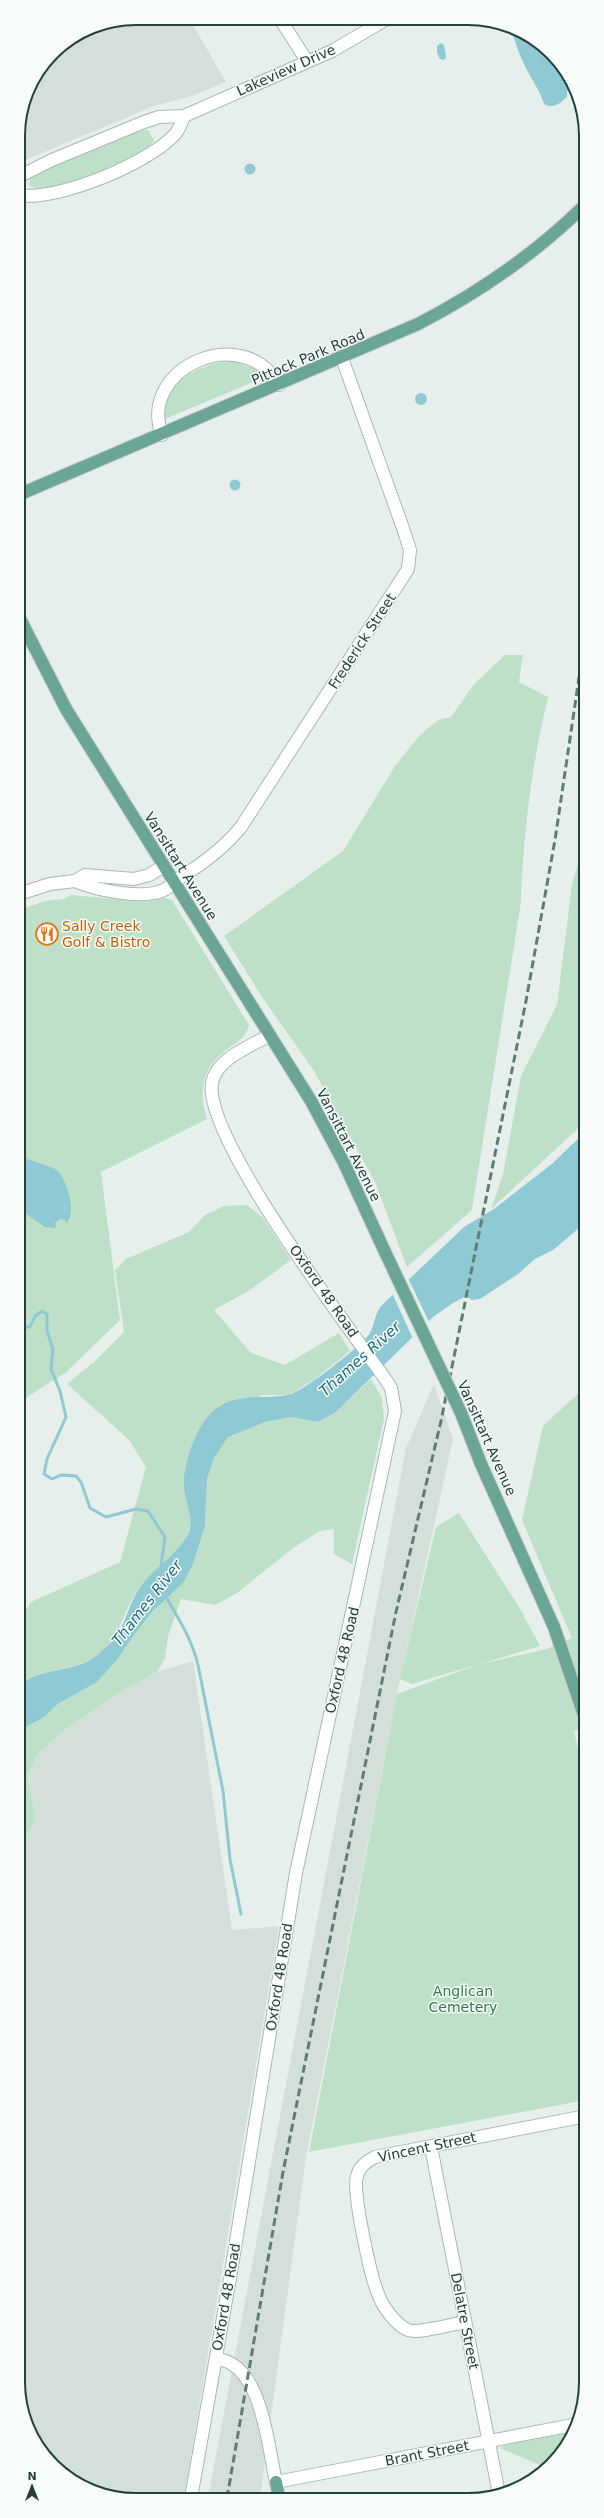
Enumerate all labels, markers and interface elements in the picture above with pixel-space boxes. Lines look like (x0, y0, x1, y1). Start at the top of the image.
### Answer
street label: Lakeview Drive (234, 41, 338, 99)
street label: Pittock Park Road (249, 326, 367, 388)
street label: Frederick Street (325, 590, 399, 692)
street label: Vansittart Avenue (141, 809, 221, 923)
place label: Sally Creek Golf & Bistro (62, 918, 150, 950)
restaurant icon: Sally Creek Golf & Bistro (34, 921, 60, 947)
street label: Vansittart Avenue (314, 1086, 384, 1204)
street label: Oxford 48 Road (286, 1242, 362, 1340)
water label: Thames River (316, 1317, 405, 1400)
street label: Vansittart Avenue (454, 1378, 520, 1498)
water label: Thames River (108, 1556, 186, 1649)
street label: Oxford 48 Road (322, 1605, 362, 1715)
street label: Oxford 48 Road (263, 1922, 295, 2032)
park label: Anglican Cemetery (429, 1983, 497, 2015)
street label: Vincent Street (377, 2129, 478, 2165)
street label: Oxford 48 Road (209, 2242, 243, 2352)
street label: Delatre Street (448, 2271, 482, 2371)
street label: Brant Street (384, 2437, 471, 2469)
north arrow (12, 2466, 52, 2506)
text: N (27, 2470, 37, 2483)

